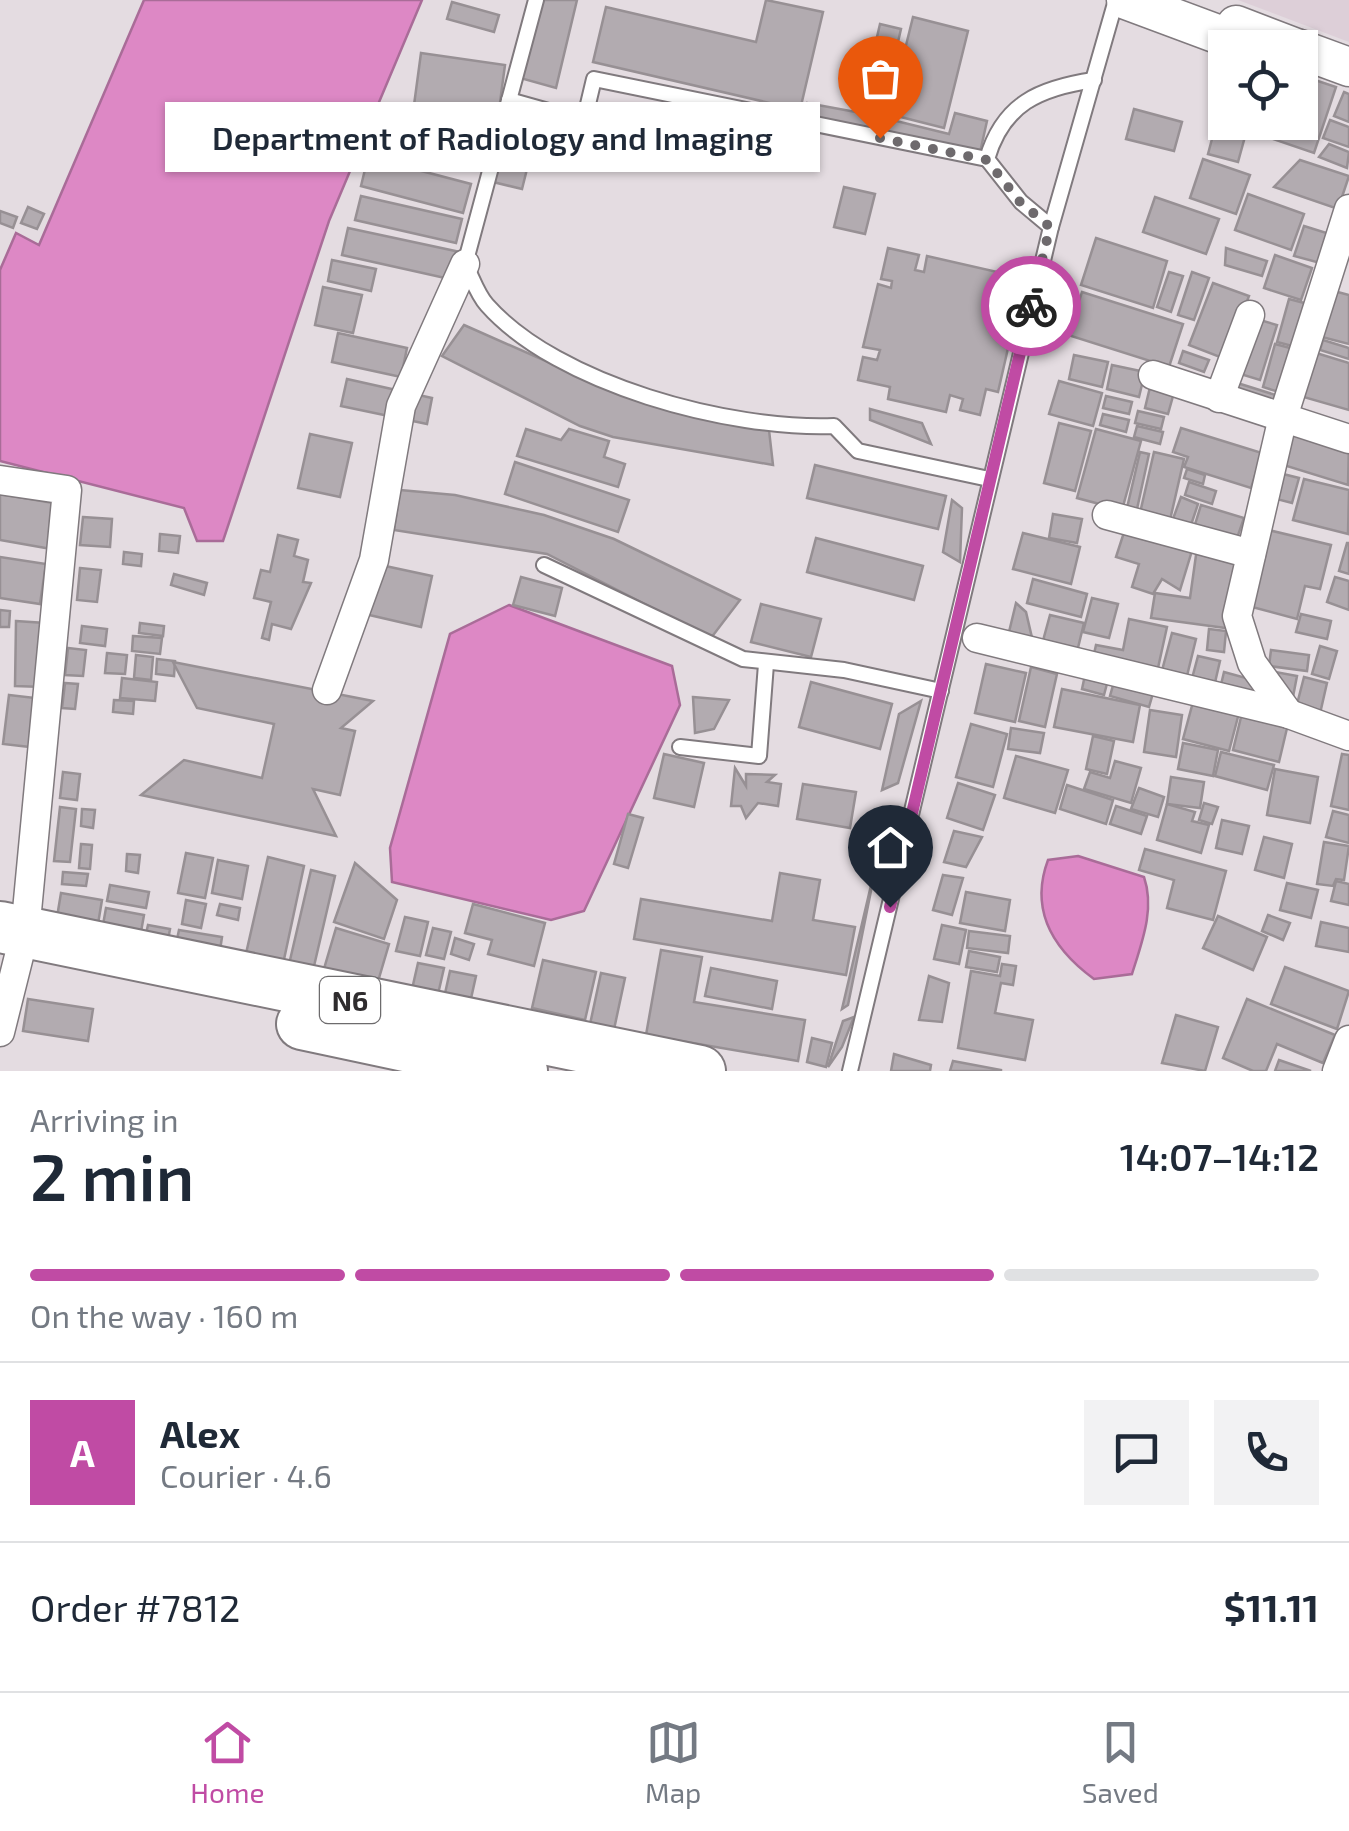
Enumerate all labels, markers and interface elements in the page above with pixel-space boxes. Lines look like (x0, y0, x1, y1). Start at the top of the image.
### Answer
map controls (1208, 30, 1318, 140)
button: locate (1208, 30, 1318, 140)
pin (838, 36, 923, 139)
icon: bag (853, 51, 908, 106)
callout: Department of Radiology and Imaging (165, 103, 820, 173)
text: Department of Radiology and Imaging (212, 118, 773, 156)
courier (981, 256, 1081, 356)
icon: bike (1004, 279, 1059, 334)
pin (848, 805, 933, 908)
icon: home (863, 820, 918, 875)
road number: N6 (320, 977, 380, 1023)
text: Arriving in (30, 1100, 179, 1138)
text: 14:07–14:12 (1120, 1133, 1319, 1179)
text: 2 min (30, 1136, 194, 1214)
text: On the way · 160 m (30, 1296, 298, 1334)
button: chat (1084, 1400, 1189, 1505)
button: phone (1214, 1400, 1319, 1505)
text: Alex (160, 1410, 240, 1456)
text: A (70, 1429, 95, 1475)
text: Courier · 4.6 (160, 1456, 332, 1494)
text: Order #7812 (30, 1584, 240, 1630)
text: $11.11 (1224, 1584, 1319, 1630)
tab: Home (190, 1715, 264, 1809)
tab: Map (645, 1715, 701, 1809)
tab: Saved (1082, 1715, 1159, 1809)

